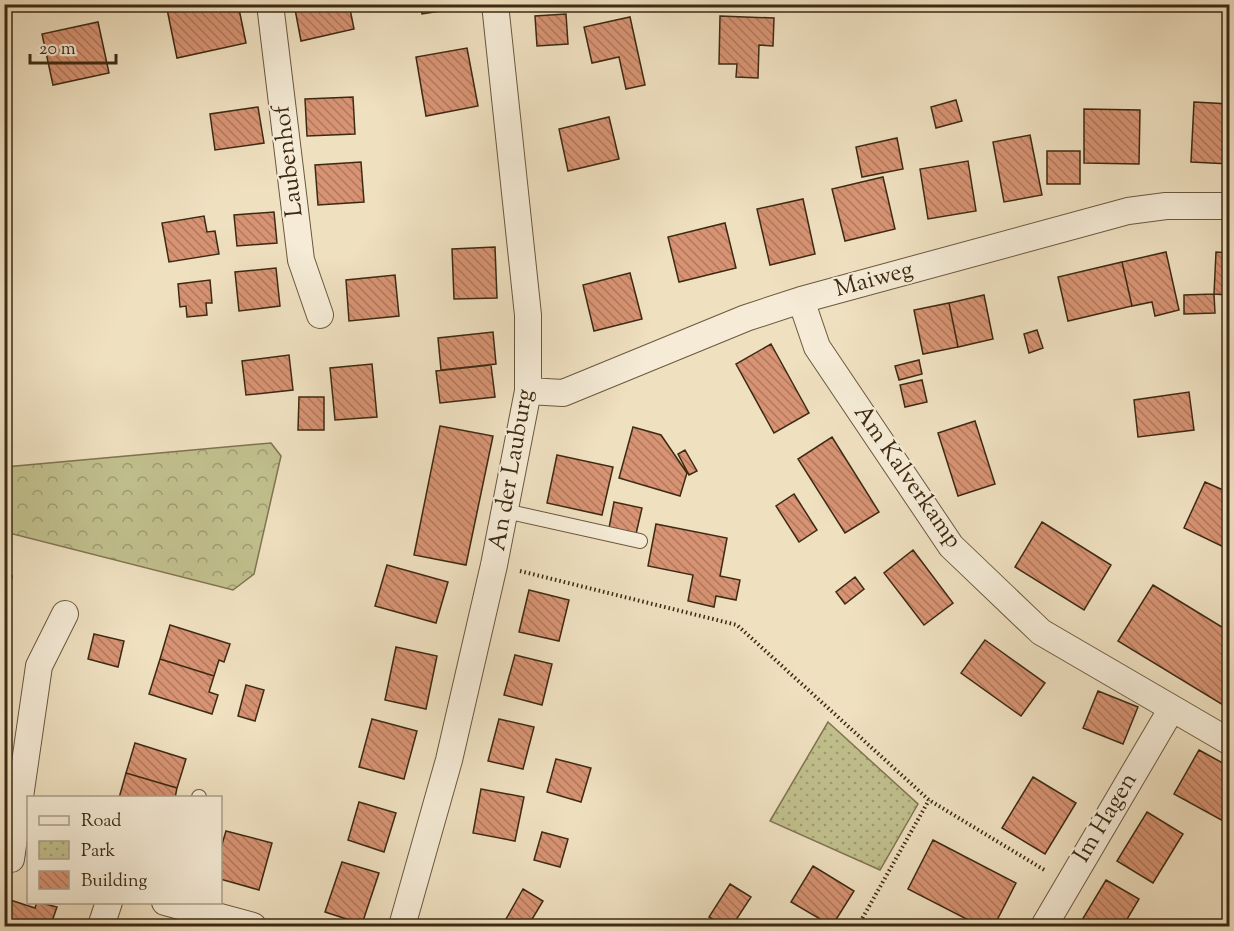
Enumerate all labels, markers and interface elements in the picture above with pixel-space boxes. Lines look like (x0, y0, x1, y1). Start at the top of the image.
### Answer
scale bar (30, 27, 116, 65)
text: 20 m (39, 37, 76, 63)
street label: Laubenhof (265, 101, 313, 219)
street label: Maiweg (831, 253, 917, 307)
street label: An der Lauburg (481, 386, 543, 554)
street label: Am Kalverkamp (845, 398, 969, 556)
street label: Im Hagen (1066, 767, 1146, 869)
legend (27, 796, 222, 904)
text: Road (81, 809, 121, 835)
text: Park (81, 839, 116, 865)
text: Building (81, 869, 147, 895)

